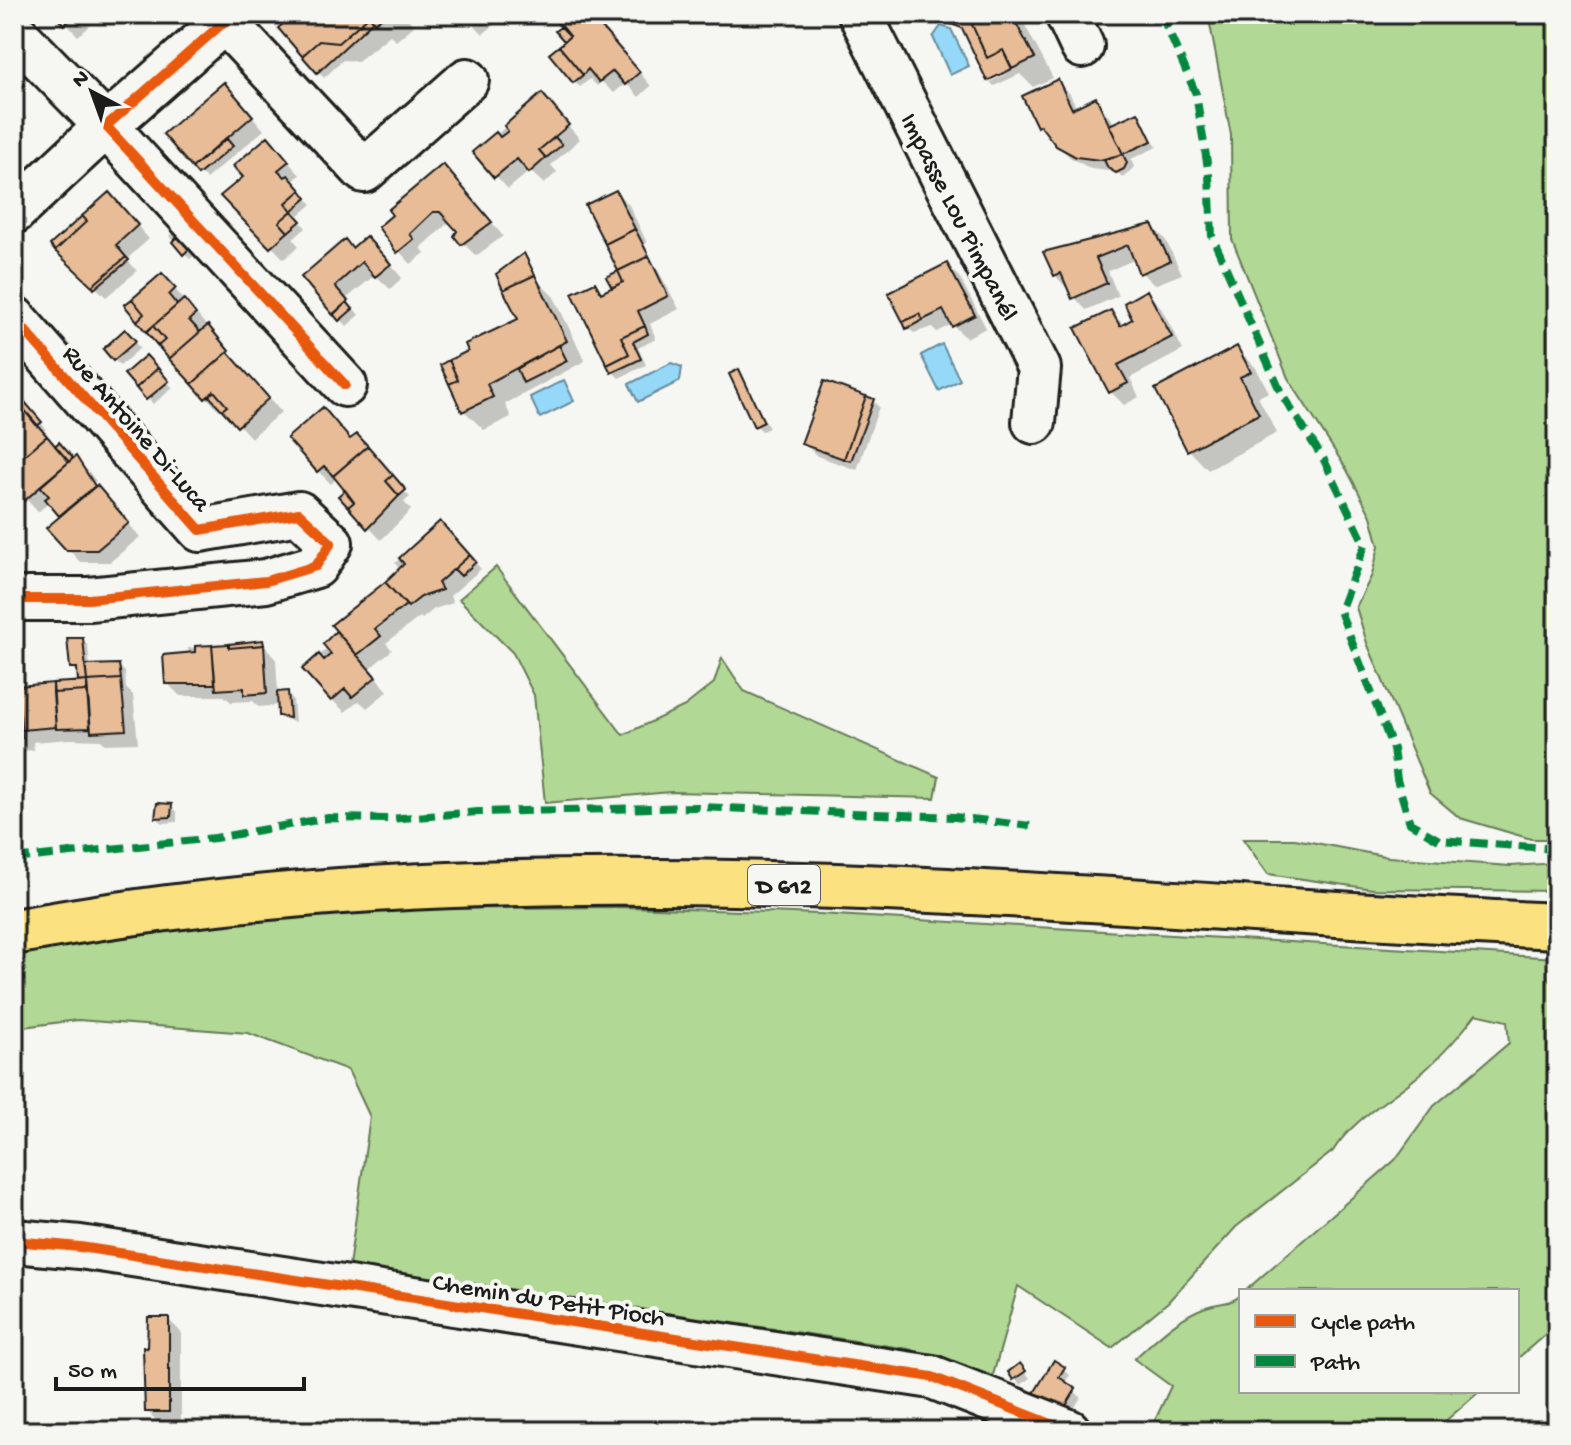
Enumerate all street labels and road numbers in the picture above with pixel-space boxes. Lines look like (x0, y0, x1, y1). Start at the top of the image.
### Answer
street label: Impasse Lou Pimpanél (891, 109, 1023, 327)
street label: Rue Antoine Di-Luca (54, 340, 216, 521)
road number: D 612 (748, 865, 820, 905)
street label: Chemin du Petit Pioch (430, 1269, 667, 1336)

